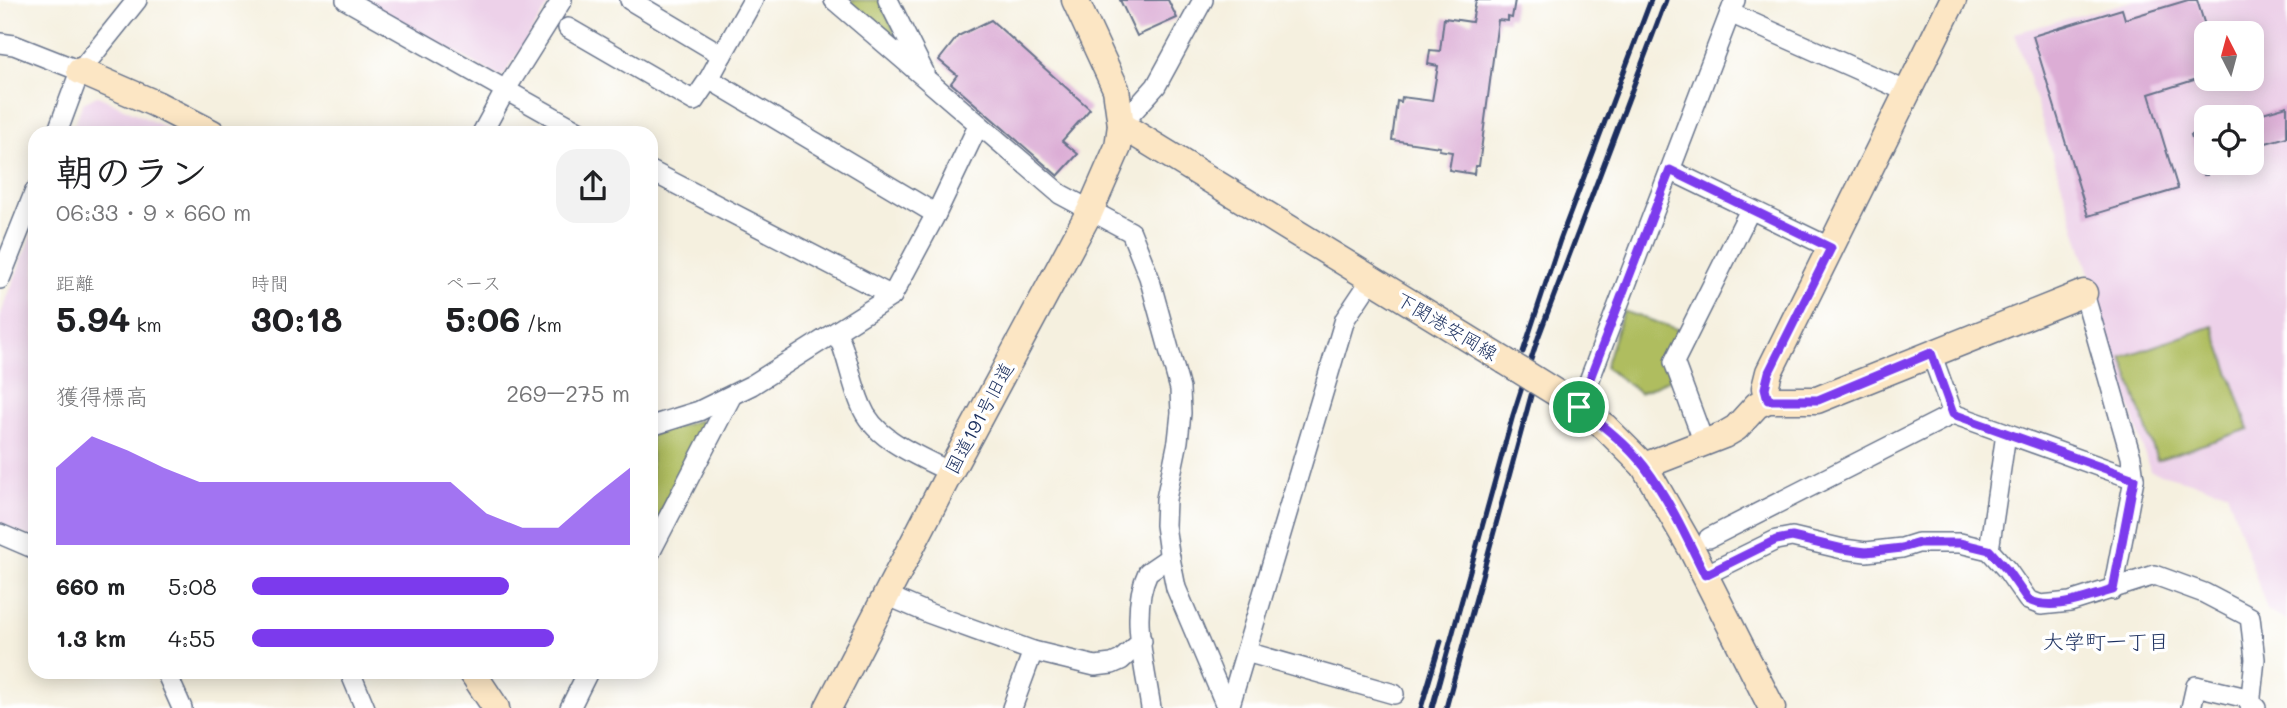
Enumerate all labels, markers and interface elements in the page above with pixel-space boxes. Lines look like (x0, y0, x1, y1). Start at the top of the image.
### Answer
north arrow (2194, 21, 2264, 91)
map controls (2194, 21, 2264, 175)
button: locate (2194, 105, 2264, 175)
text: 朝のラン (56, 146, 208, 196)
button: share (556, 149, 630, 223)
text: 06:33 · 9 × 660 m (56, 197, 251, 227)
text: 距離 (56, 270, 94, 295)
text: 時間 (251, 270, 289, 295)
text: ペース (445, 270, 501, 295)
street label: 下関港安岡線 (1392, 285, 1503, 366)
text: 5.94 (56, 295, 130, 341)
text: 30:18 (251, 295, 342, 341)
text: 5:06 (445, 295, 521, 341)
text: km (130, 312, 162, 337)
text: /km (521, 312, 562, 337)
street label: 国道191号旧道 (939, 357, 1019, 478)
pin (1549, 377, 1609, 437)
text: 269–275 m (506, 378, 630, 408)
text: 獲得標高 (56, 381, 148, 411)
icon: arrive (1560, 388, 1598, 426)
text: 660 m (56, 571, 125, 601)
text: 5:08 (168, 571, 217, 601)
text: 1.3 km (56, 623, 126, 653)
text: 4:55 (168, 623, 215, 653)
district label: 大学町一丁目 (2043, 627, 2169, 654)

